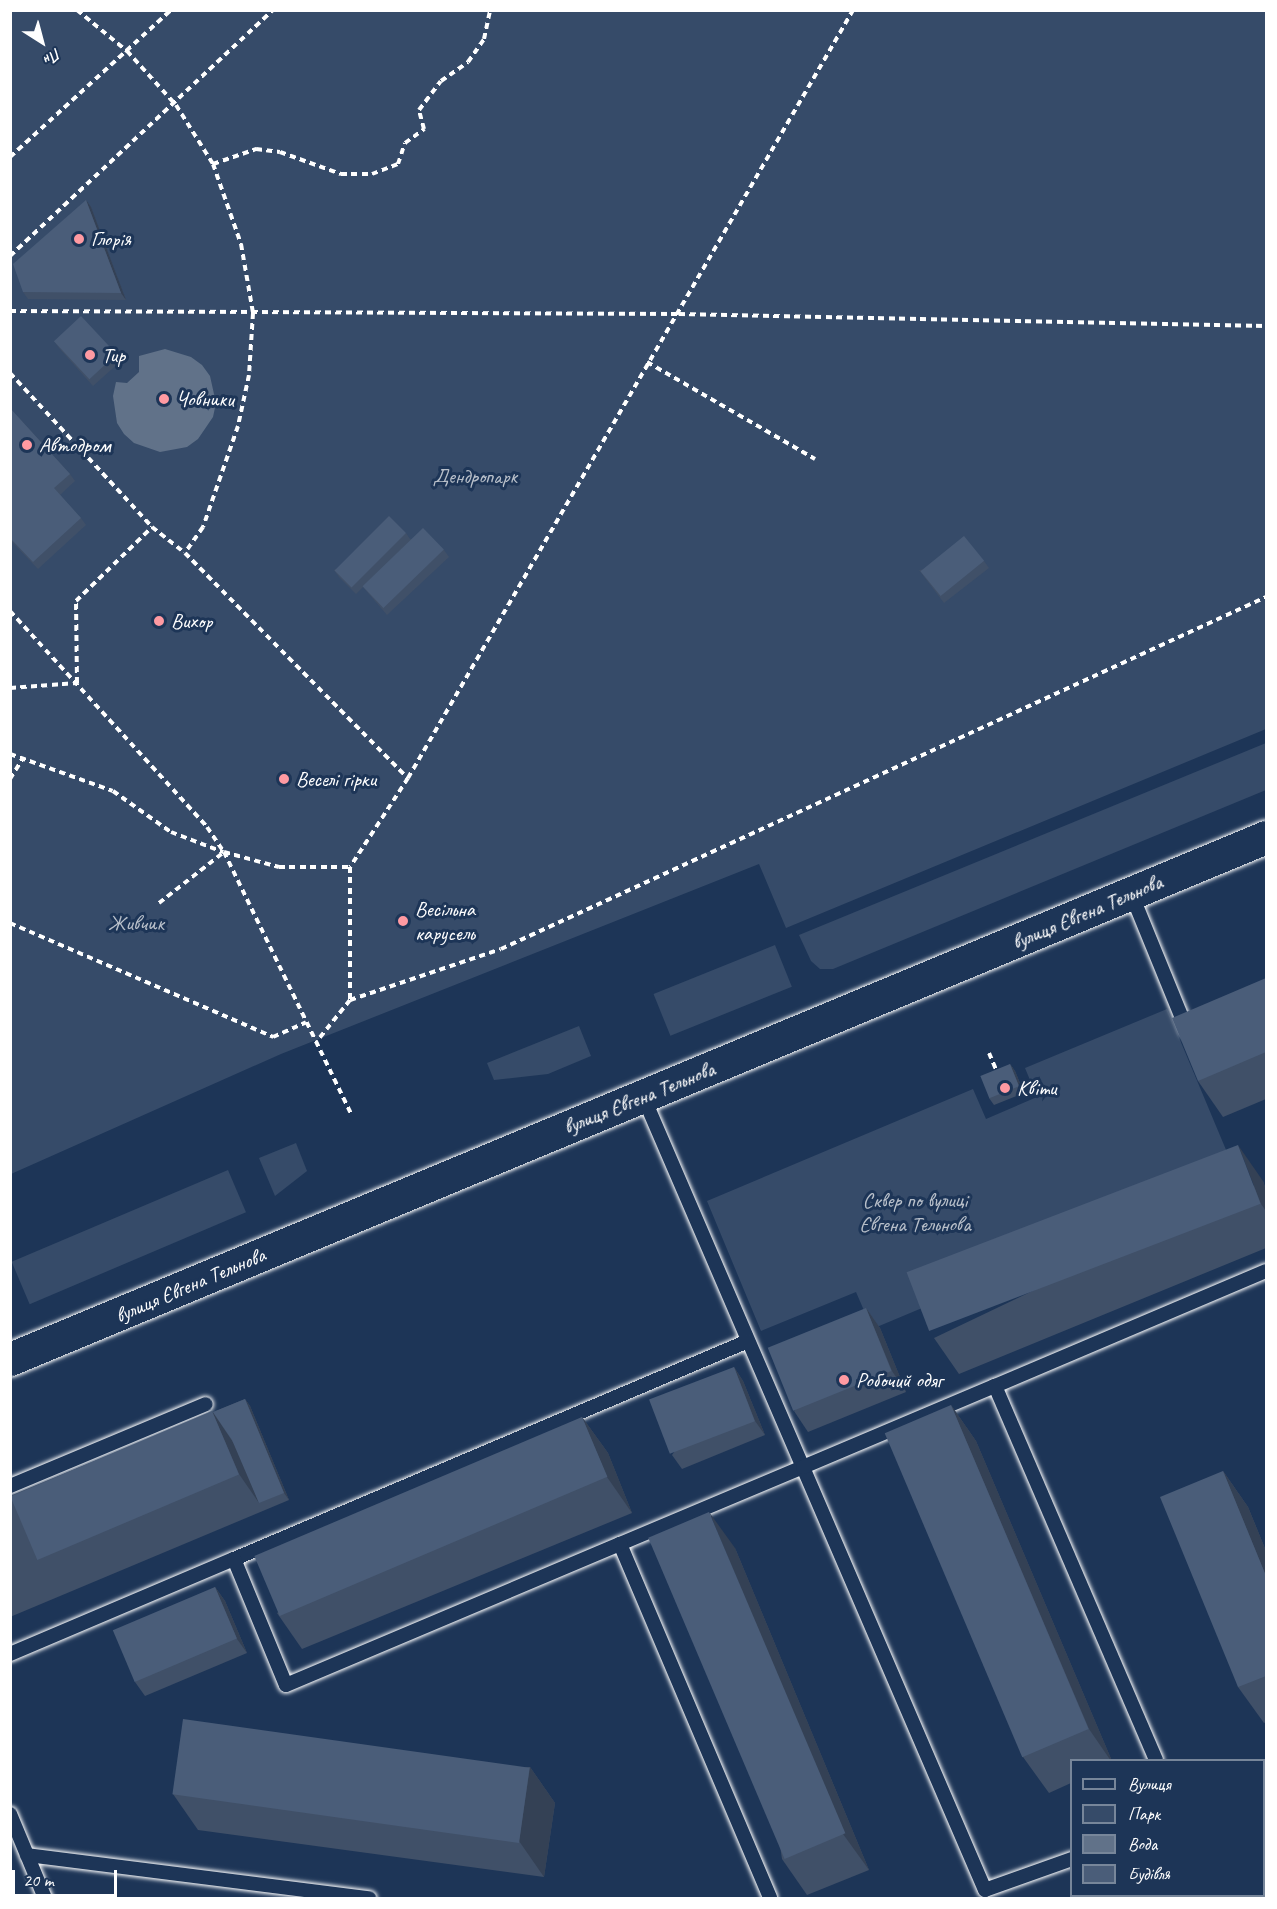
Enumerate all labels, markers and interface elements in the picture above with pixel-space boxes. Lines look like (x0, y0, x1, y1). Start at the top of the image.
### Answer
north arrow (12, 12, 72, 72)
text: Пн (40, 44, 65, 70)
place label: Глорія (91, 226, 131, 252)
marker: Глорія (72, 232, 86, 246)
place label: Тир (102, 342, 125, 368)
marker: Тир (83, 348, 97, 362)
place label: Човники (176, 386, 234, 412)
marker: Човники (157, 392, 171, 406)
place label: Автодром (39, 432, 111, 458)
marker: Автодром (20, 438, 34, 452)
park label: Дендропарк (433, 463, 517, 489)
place label: Вихор (171, 608, 212, 634)
marker: Вихор (152, 614, 166, 628)
place label: Веселі гірки (296, 766, 376, 792)
marker: Веселі гірки (277, 772, 291, 786)
street label: вулиця Євгена Тельнова (1009, 869, 1165, 955)
place label: Весільна карусель (415, 896, 475, 946)
park label: Живчик (108, 910, 164, 936)
marker: Весільна карусель (396, 914, 410, 928)
street label: вулиця Євгена Тельнова (561, 1057, 717, 1139)
place label: Квіти (1017, 1075, 1057, 1101)
marker: Квіти (998, 1081, 1012, 1095)
park label: Сквер по вулиці Євгена Тельнова (860, 1187, 970, 1237)
street label: вулиця Євгена Тельнова (112, 1242, 268, 1328)
place label: Робочий одяг (856, 1367, 942, 1393)
marker: Робочий одяг (837, 1373, 851, 1387)
legend (1070, 1759, 1265, 1897)
text: Вулиця (1128, 1773, 1171, 1795)
text: Парк (1128, 1803, 1160, 1825)
text: Вода (1128, 1833, 1157, 1855)
scale bar (15, 1858, 120, 1896)
text: Будівля (1128, 1863, 1170, 1885)
text: 20 m (23, 1869, 54, 1891)

